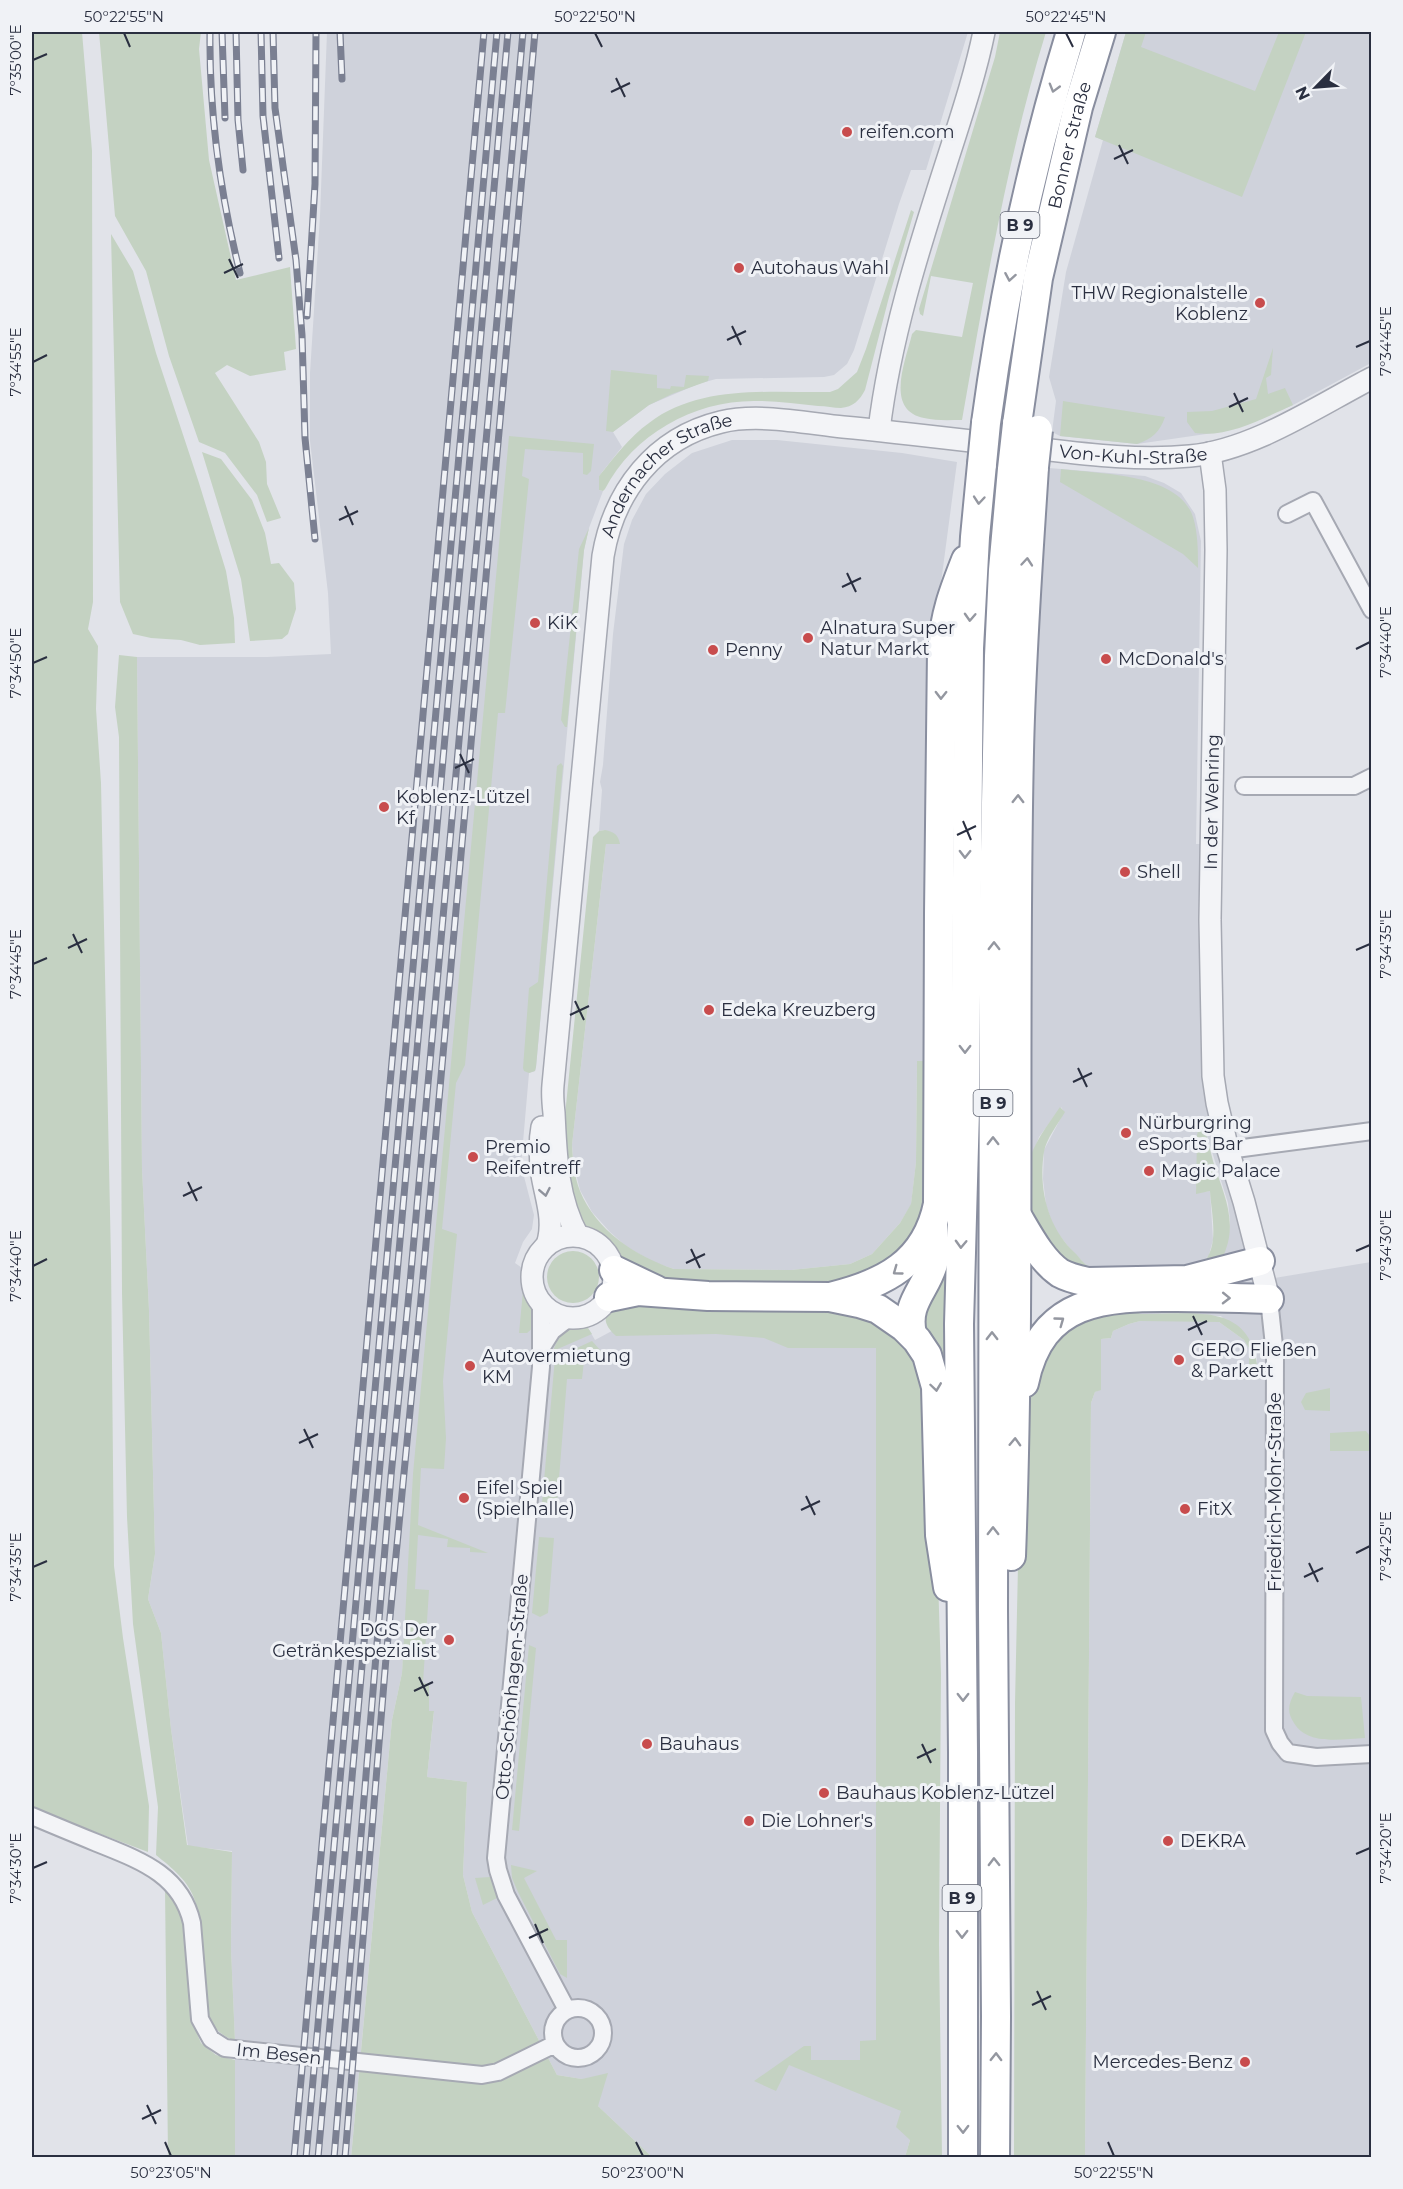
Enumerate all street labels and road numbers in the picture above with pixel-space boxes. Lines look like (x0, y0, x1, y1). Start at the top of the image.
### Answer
street label: Bonner Straße (1044, 79, 1096, 211)
road number: B 9 (1000, 212, 1040, 238)
street label: Andernacher Straße (597, 409, 734, 540)
street label: Von-Kuhl-Straße (1058, 440, 1209, 469)
street label: In der Wehring (1200, 734, 1224, 870)
road number: B 9 (974, 1090, 1012, 1116)
street label: Friedrich-Mohr-Straße (1264, 1392, 1286, 1592)
street label: Otto-Schönhagen-Straße (491, 1573, 533, 1801)
road number: B 9 (942, 1885, 982, 1911)
street label: Im Besen (235, 2039, 323, 2069)

